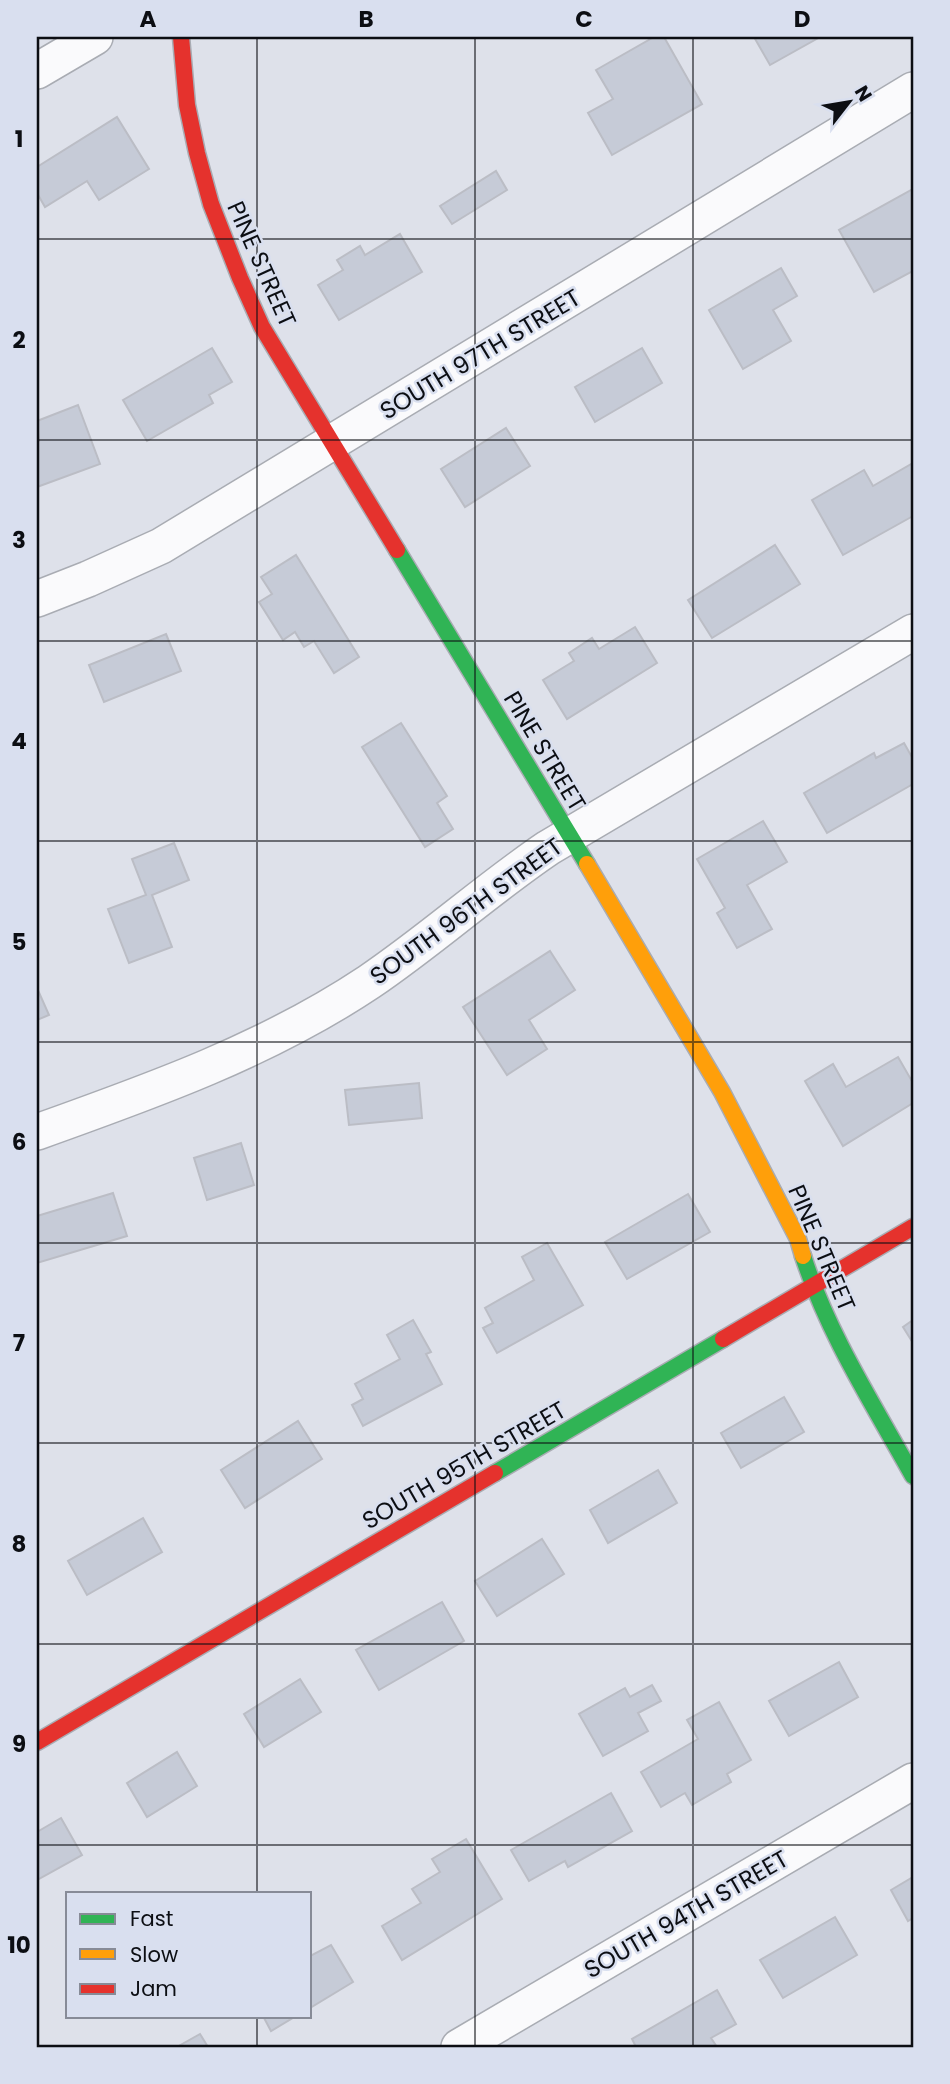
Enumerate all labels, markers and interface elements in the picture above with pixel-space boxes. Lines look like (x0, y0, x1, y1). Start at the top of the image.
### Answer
text: A (140, 3, 157, 35)
text: B (358, 3, 374, 35)
text: C (575, 3, 593, 35)
text: D (794, 3, 810, 35)
north arrow (814, 66, 884, 136)
text: N (848, 80, 878, 107)
text: 1 (15, 123, 23, 155)
street label: PINE STREET (220, 196, 304, 332)
street label: SOUTH 97TH STREET (374, 281, 587, 427)
text: 2 (12, 324, 26, 356)
text: 3 (12, 524, 26, 556)
street label: PINE STREET (496, 685, 594, 817)
text: 4 (11, 725, 27, 757)
street label: SOUTH 96TH STREET (363, 830, 569, 992)
text: 5 (12, 926, 26, 958)
text: 6 (12, 1126, 26, 1158)
street label: PINE STREET (781, 1180, 864, 1316)
text: 7 (13, 1327, 25, 1359)
street label: SOUTH 95TH STREET (356, 1393, 572, 1537)
text: 8 (12, 1528, 26, 1560)
text: 9 (12, 1728, 26, 1760)
street label: SOUTH 94TH STREET (578, 1842, 794, 1986)
legend (66, 1892, 312, 2018)
text: Fast (130, 1904, 173, 1933)
text: 10 (7, 1929, 31, 1961)
text: Slow (130, 1940, 178, 1969)
text: Jam (130, 1974, 177, 2003)

